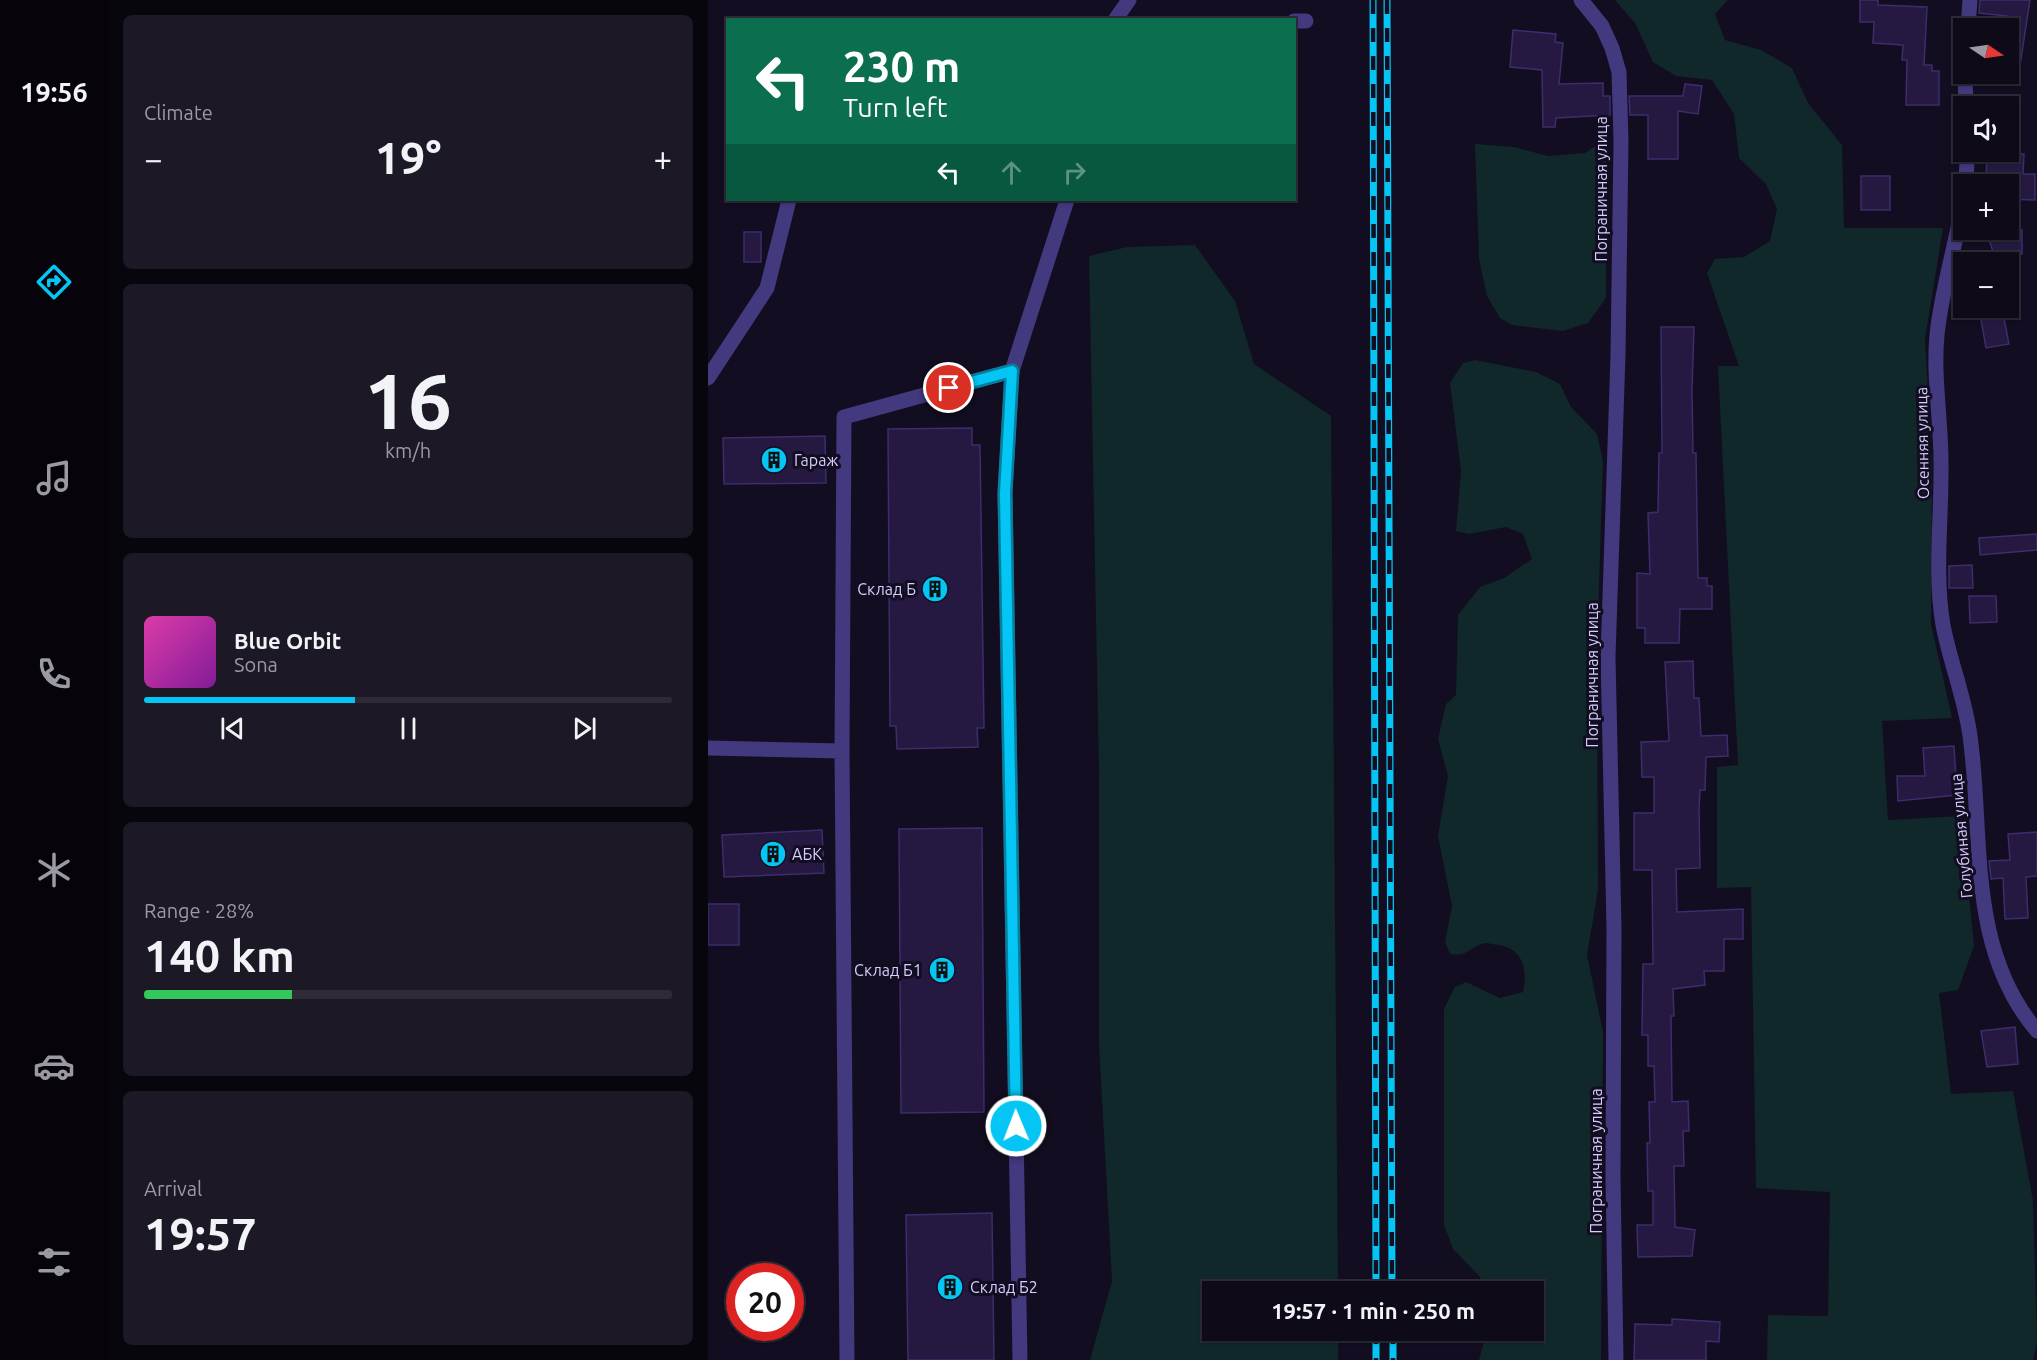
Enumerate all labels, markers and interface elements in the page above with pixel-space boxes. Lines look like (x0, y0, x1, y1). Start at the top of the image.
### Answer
north arrow (1953, 18, 2019, 84)
map controls (1953, 18, 2019, 318)
icon: left (744, 42, 822, 120)
text: 230 m (843, 43, 960, 90)
text: 19:56 (20, 77, 88, 107)
text: Turn left (843, 92, 947, 122)
button: sound (1953, 96, 2019, 162)
text: Climate (144, 101, 213, 124)
street label: Пограничная улица (1592, 116, 1610, 262)
text: 19° (375, 132, 441, 183)
text: − (144, 140, 163, 177)
text: + (653, 140, 672, 177)
icon: left (932, 156, 965, 189)
icon: ahead (995, 156, 1028, 189)
icon: right (1058, 156, 1091, 189)
button: + (1953, 174, 2019, 240)
button: − (1953, 252, 2019, 318)
icon: directions (33, 261, 75, 303)
text: 16 (364, 356, 452, 444)
pin (923, 362, 974, 413)
icon: arrive (932, 371, 965, 404)
street label: Осенняя улица (1912, 387, 1932, 499)
text: km/h (385, 439, 431, 462)
building icon: Гараж (759, 445, 789, 475)
place label: Гараж (794, 451, 838, 469)
icon: music (33, 457, 75, 499)
building icon: Склад Б (920, 574, 950, 604)
place label: Склад Б (857, 580, 916, 598)
street label: Пограничная улица (1583, 602, 1601, 748)
text: Blue Orbit (234, 628, 341, 653)
icon: phone (33, 653, 75, 695)
text: Sona (234, 653, 278, 676)
icon: previous (216, 712, 249, 745)
icon: pause (392, 712, 425, 745)
icon: next (568, 712, 601, 745)
street label: Голубиная улица (1947, 773, 1975, 899)
building icon: АБК (758, 839, 788, 869)
place label: АБК (792, 845, 822, 863)
icon: climate (33, 849, 75, 891)
text: Range · 28% (144, 899, 254, 922)
text: 140 km (144, 930, 295, 981)
building icon: Склад Б1 (927, 955, 957, 985)
place label: Склад Б1 (854, 961, 922, 979)
icon: car (33, 1045, 75, 1087)
street label: Пограничная улица (1587, 1088, 1605, 1234)
position arrow (984, 1094, 1048, 1158)
text: Arrival (144, 1177, 202, 1200)
text: 19:57 (144, 1208, 257, 1259)
icon: filters (33, 1241, 75, 1283)
speed limit sign: 20 (726, 1263, 804, 1341)
building icon: Склад Б2 (935, 1272, 965, 1302)
place label: Склад Б2 (970, 1278, 1038, 1296)
text: 19:57 · 1 min · 250 m (1271, 1298, 1475, 1323)

